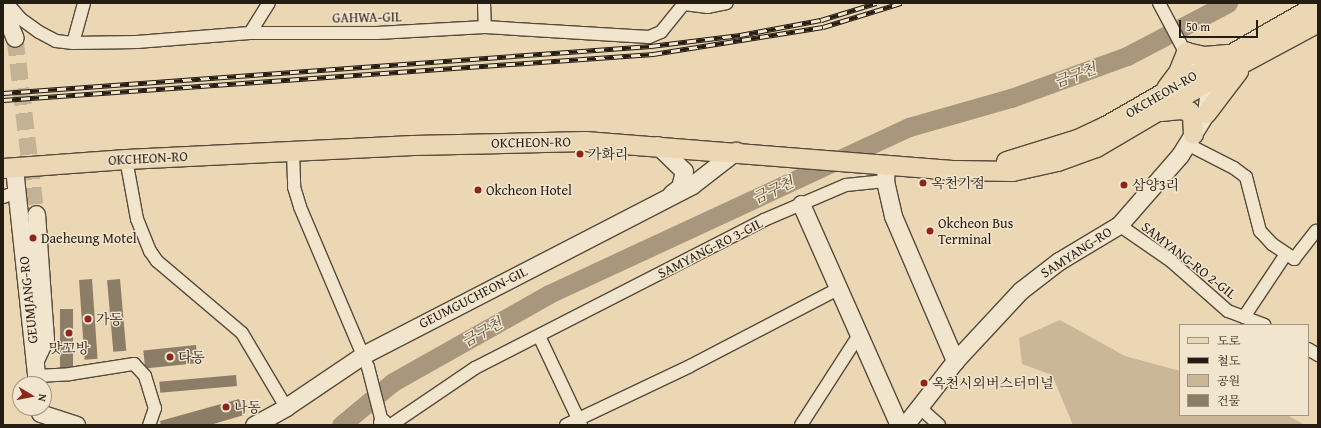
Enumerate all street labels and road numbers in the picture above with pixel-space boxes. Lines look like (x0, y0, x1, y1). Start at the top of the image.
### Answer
street label: GAHWA-GIL (332, 8, 402, 26)
street label: OKCHEON-RO (1122, 67, 1200, 121)
street label: OKCHEON-RO (491, 133, 571, 151)
street label: OKCHEON-RO (108, 148, 188, 168)
street label: SAMYANG-RO 3-GIL (655, 214, 765, 282)
street label: SAMYANG-RO 2-GIL (1138, 218, 1240, 302)
street label: SAMYANG-RO (1037, 223, 1115, 281)
street label: GEUMJANG-RO (15, 256, 41, 344)
street label: GEUMGUCHEON-GIL (416, 262, 530, 332)

